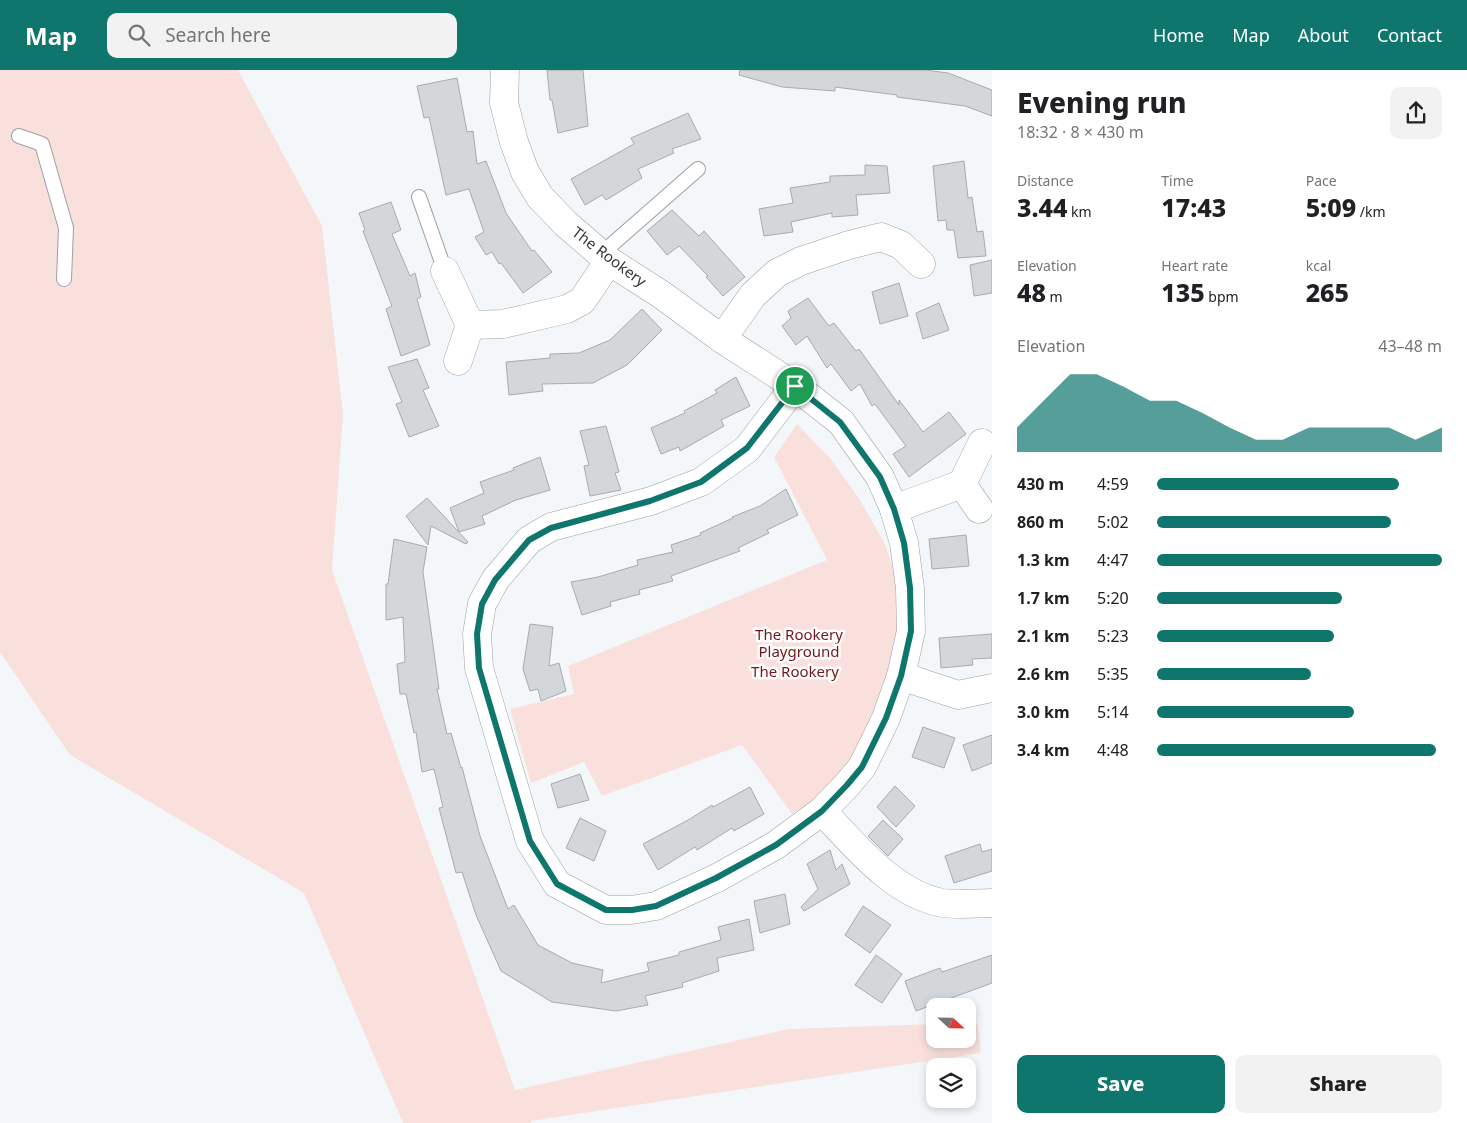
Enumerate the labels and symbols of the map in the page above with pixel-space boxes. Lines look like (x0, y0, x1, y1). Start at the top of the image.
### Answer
street label: The Rookery (569, 222, 651, 291)
pin (774, 365, 816, 407)
park label: The Rookery Playground (755, 624, 843, 661)
park label: The Rookery (751, 661, 839, 681)
north arrow (926, 998, 976, 1048)

